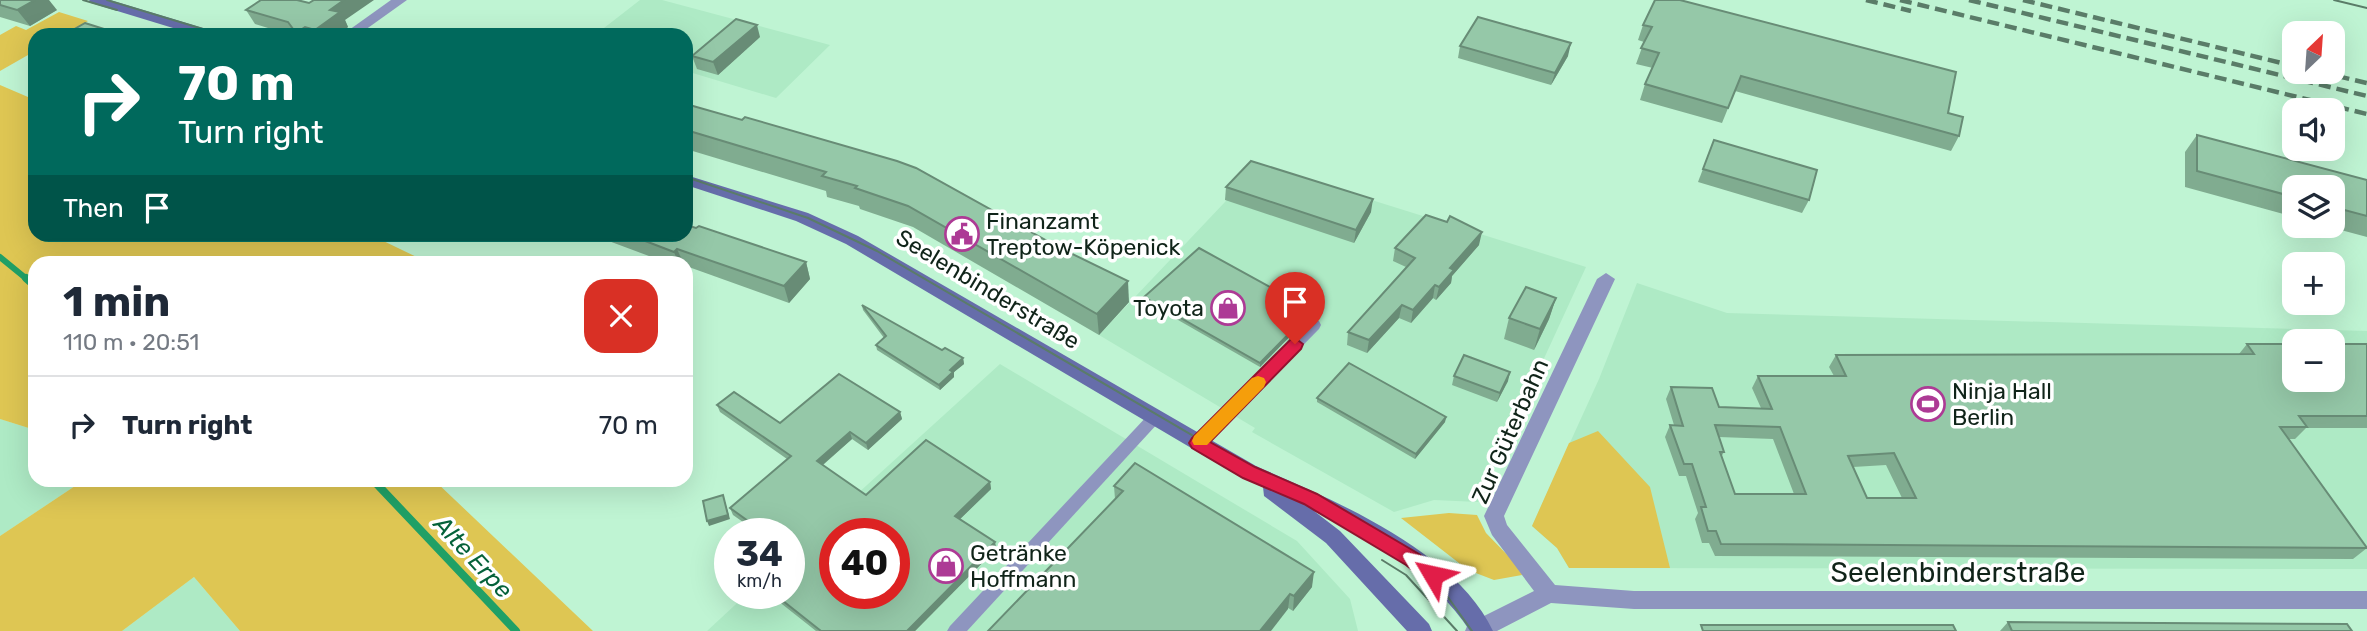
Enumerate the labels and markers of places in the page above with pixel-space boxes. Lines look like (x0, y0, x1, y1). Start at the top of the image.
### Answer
place label: Finanzamt Treptow-Köpenick (986, 207, 1180, 261)
public building icon: Finanzamt Treptow-Köpenick (943, 215, 981, 253)
pin (1265, 272, 1325, 344)
shop icon: Toyota (1209, 289, 1247, 327)
place label: Toyota (1133, 294, 1204, 322)
place label: Ninja Hall Berlin (1952, 377, 2052, 431)
sports icon: Ninja Hall Berlin (1909, 385, 1947, 423)
place label: Getränke Hoffmann (970, 539, 1076, 593)
shop icon: Getränke Hoffmann (927, 547, 965, 585)

